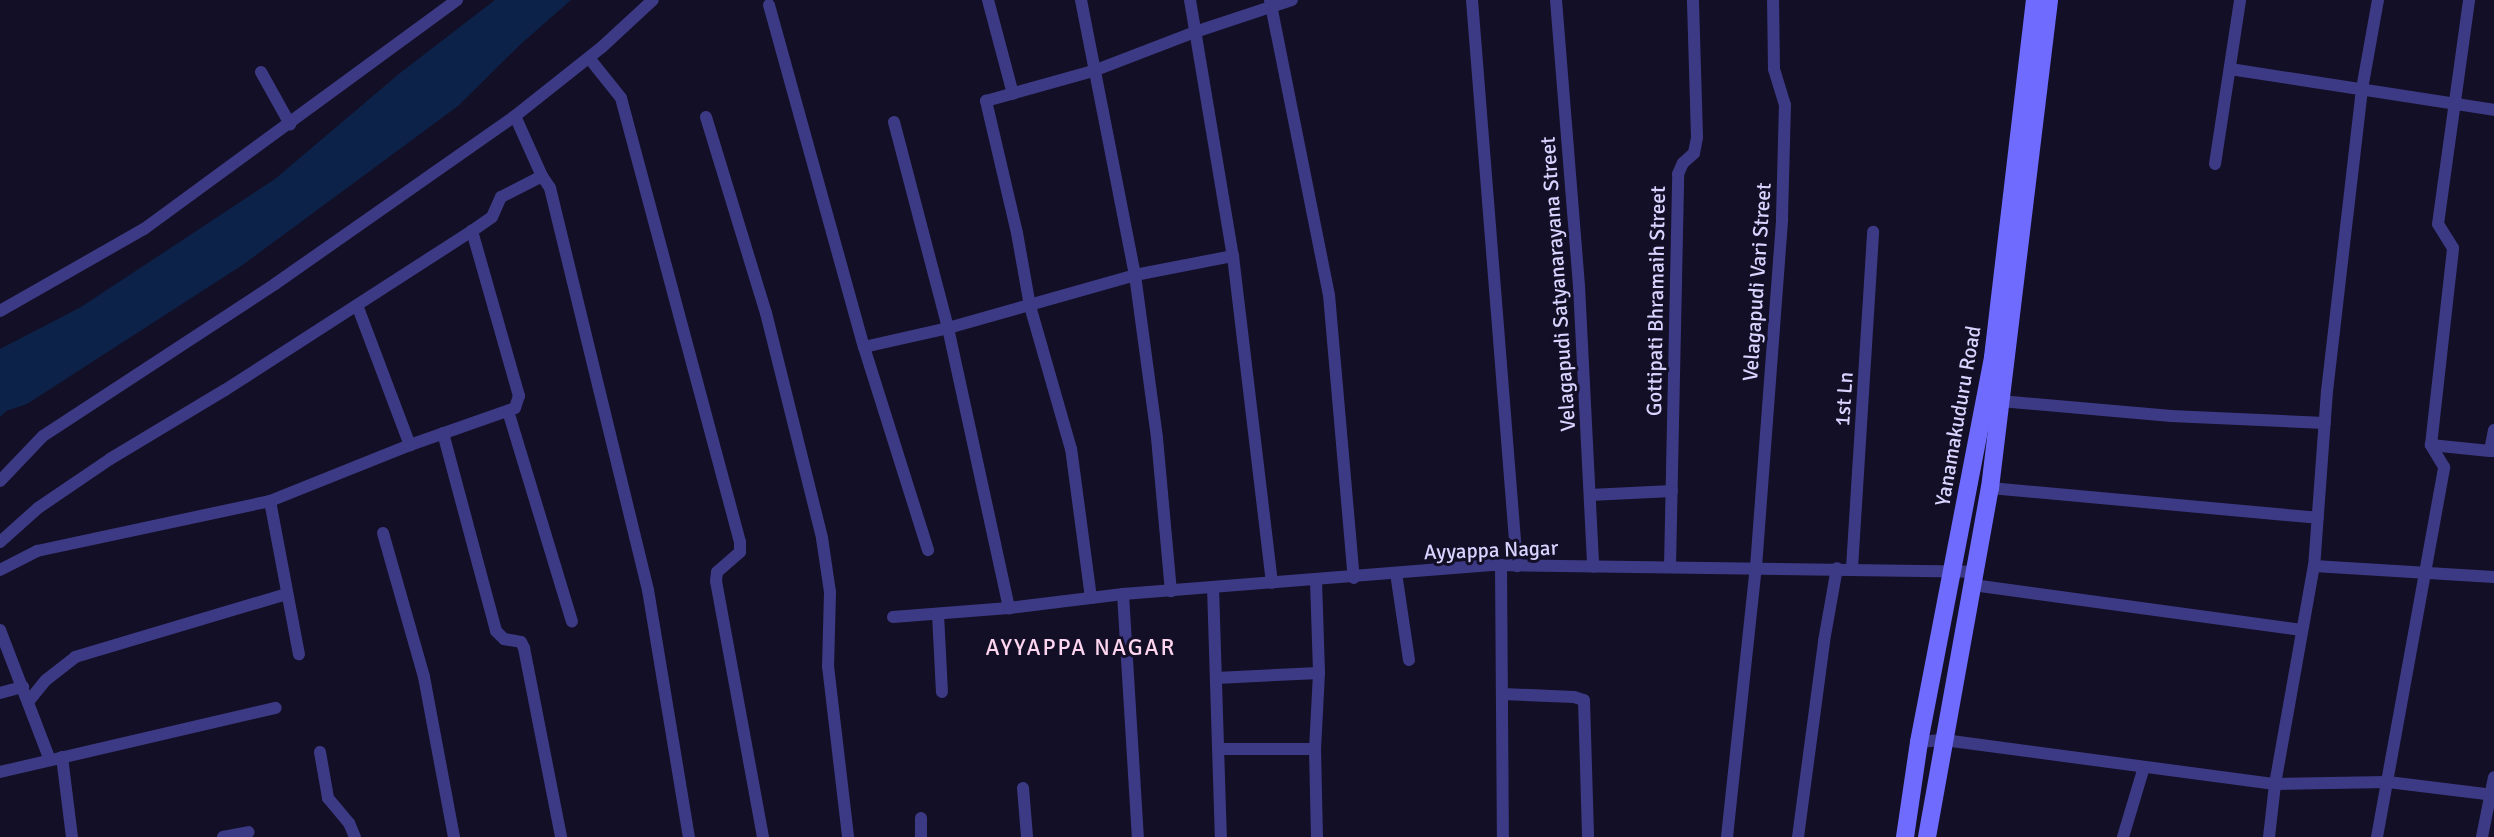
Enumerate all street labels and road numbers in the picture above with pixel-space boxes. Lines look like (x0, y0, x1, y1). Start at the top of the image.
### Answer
street label: Velagapudi Satyanarayana Street (1535, 136, 1581, 432)
street label: Velagapudi Vari Street (1737, 182, 1777, 382)
street label: Gottipati Bhramaih Street (1641, 186, 1671, 416)
street label: Yanamakuduru Road (1930, 324, 1986, 508)
street label: 1st Ln (1830, 371, 1858, 427)
street label: Ayyappa Nagar (1423, 535, 1559, 565)

